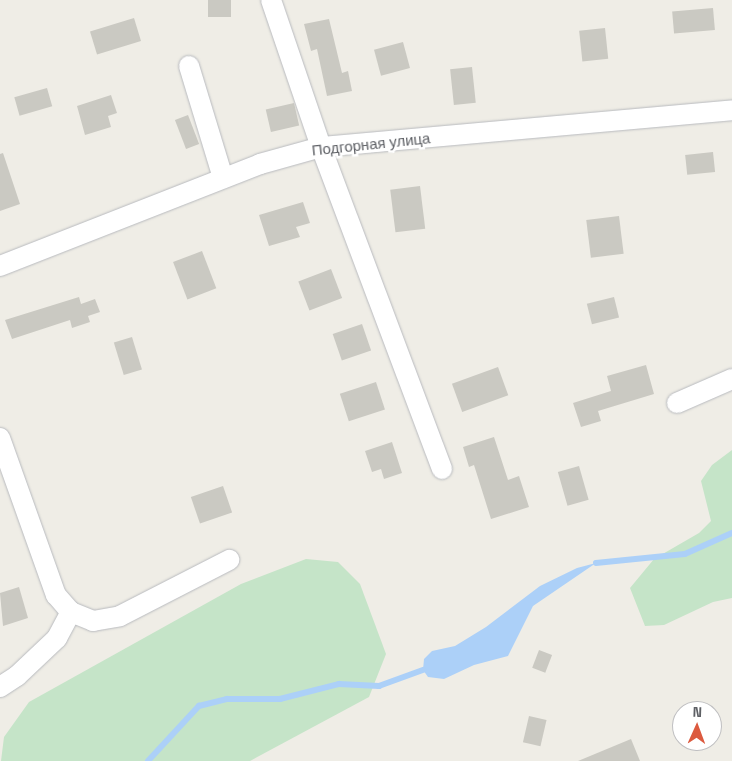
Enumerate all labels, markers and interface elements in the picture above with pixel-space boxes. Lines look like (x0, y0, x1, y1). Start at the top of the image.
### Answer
street label: Подгорная улица (311, 129, 431, 159)
north arrow (672, 701, 722, 751)
text: N (692, 703, 702, 721)

